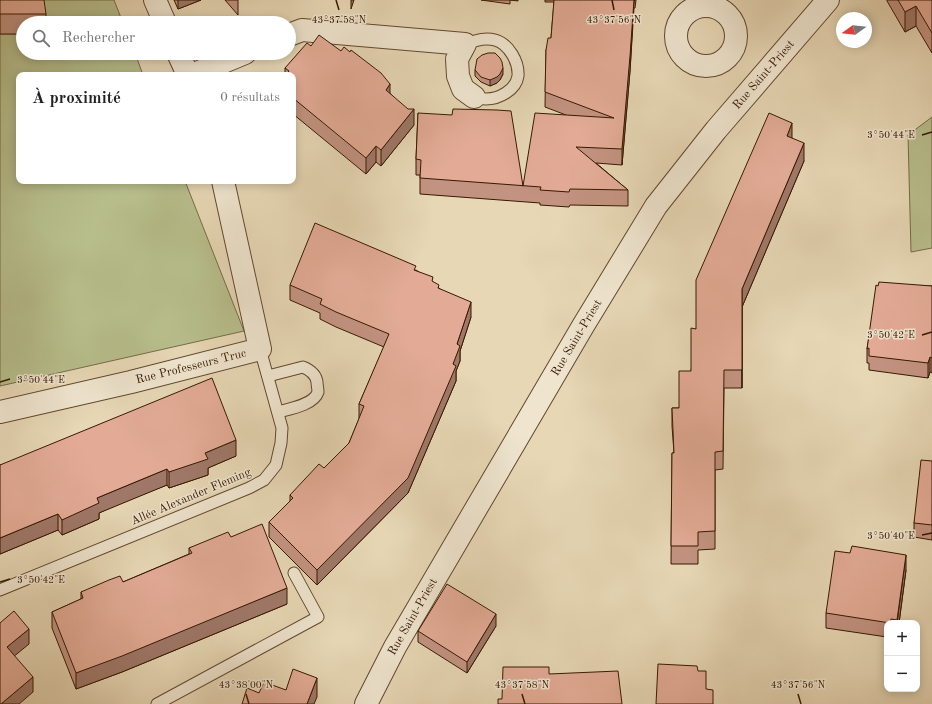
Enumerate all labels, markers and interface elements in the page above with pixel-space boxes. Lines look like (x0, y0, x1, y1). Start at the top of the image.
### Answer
north arrow (836, 12, 872, 48)
text: 43°37'58"N (312, 15, 367, 25)
text: 43°37'56"N (587, 15, 642, 25)
search box (16, 16, 296, 60)
icon: search (30, 27, 52, 49)
text: Rechercher (62, 31, 135, 46)
street label: Rue Saint-Priest (731, 38, 797, 112)
text: À proximité (32, 90, 121, 107)
text: 0 résultats (220, 91, 280, 104)
text: 3°50'44"E (867, 130, 915, 140)
street label: Rue Saint-Priest (549, 298, 605, 378)
text: 3°50'42"E (867, 330, 915, 340)
street label: Rue Professeurs Truc (135, 347, 247, 387)
text: 3°50'44"E (17, 375, 65, 385)
street label: Allée Alexander Fleming (129, 466, 253, 528)
text: 3°50'40"E (867, 531, 915, 541)
text: 3°50'42"E (17, 575, 65, 585)
street label: Rue Saint-Priest (386, 576, 440, 658)
map controls (884, 620, 920, 692)
button: + (884, 620, 920, 656)
button: − (884, 656, 920, 692)
text: 43°38'00"N (219, 680, 274, 690)
text: 43°37'58"N (495, 680, 550, 690)
text: 43°37'56"N (771, 680, 826, 690)

